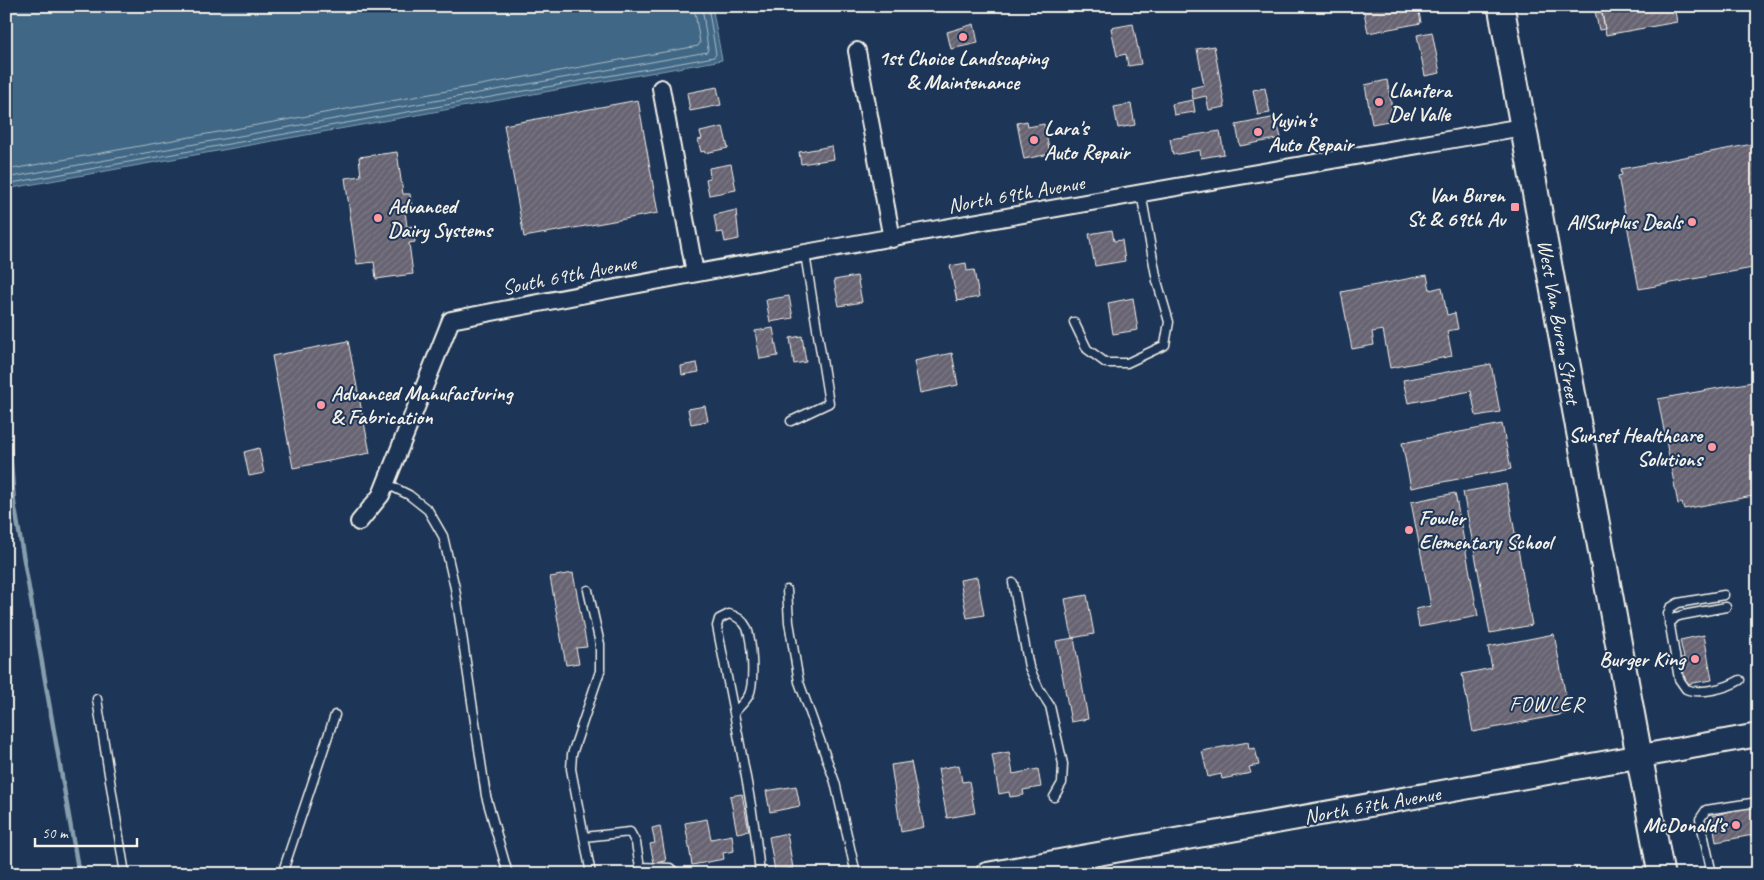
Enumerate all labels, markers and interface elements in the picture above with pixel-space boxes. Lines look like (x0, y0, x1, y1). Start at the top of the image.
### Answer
marker: 1st Choice Landscaping & Maintenance (957, 31, 969, 43)
place label: 1st Choice Landscaping & Maintenance (878, 45, 1050, 95)
place label: Llantera Del Valle (1389, 77, 1453, 127)
marker: Llantera Del Valle (1373, 96, 1385, 108)
place label: Yuyin's Auto Repair (1268, 107, 1356, 157)
place label: Lara's Auto Repair (1044, 115, 1132, 165)
marker: Yuyin's Auto Repair (1252, 126, 1264, 138)
marker: Lara's Auto Repair (1028, 134, 1040, 146)
street label: North 69th Avenue (946, 169, 1087, 219)
place label: Van Buren St & 69th Av (1407, 182, 1507, 232)
place label: Advanced Dairy Systems (388, 193, 494, 244)
marker: Van Buren St & 69th Av (1509, 201, 1521, 213)
place label: AllSurplus Deals (1567, 209, 1685, 235)
marker: Advanced Dairy Systems (372, 212, 384, 224)
marker: AllSurplus Deals (1686, 216, 1698, 228)
street label: West Van Buren Street (1532, 238, 1587, 408)
street label: South 69th Avenue (500, 249, 639, 301)
place label: Advanced Manufacturing & Fabrication (331, 380, 515, 430)
marker: Advanced Manufacturing & Fabrication (315, 399, 327, 411)
place label: Sunset Healthcare Solutions (1569, 422, 1705, 472)
marker: Sunset Healthcare Solutions (1706, 441, 1718, 453)
place label: Fowler Elementary School (1419, 505, 1557, 555)
marker: Fowler Elementary School (1403, 524, 1415, 536)
place label: Burger King (1599, 646, 1687, 672)
marker: Burger King (1689, 653, 1701, 665)
district label: FOWLER (1509, 690, 1587, 718)
street label: North 67th Avenue (1302, 780, 1443, 830)
place label: McDonald's (1643, 812, 1729, 838)
scale bar (35, 815, 138, 847)
marker: McDonald's (1730, 819, 1742, 831)
text: 50 m (42, 824, 69, 843)

